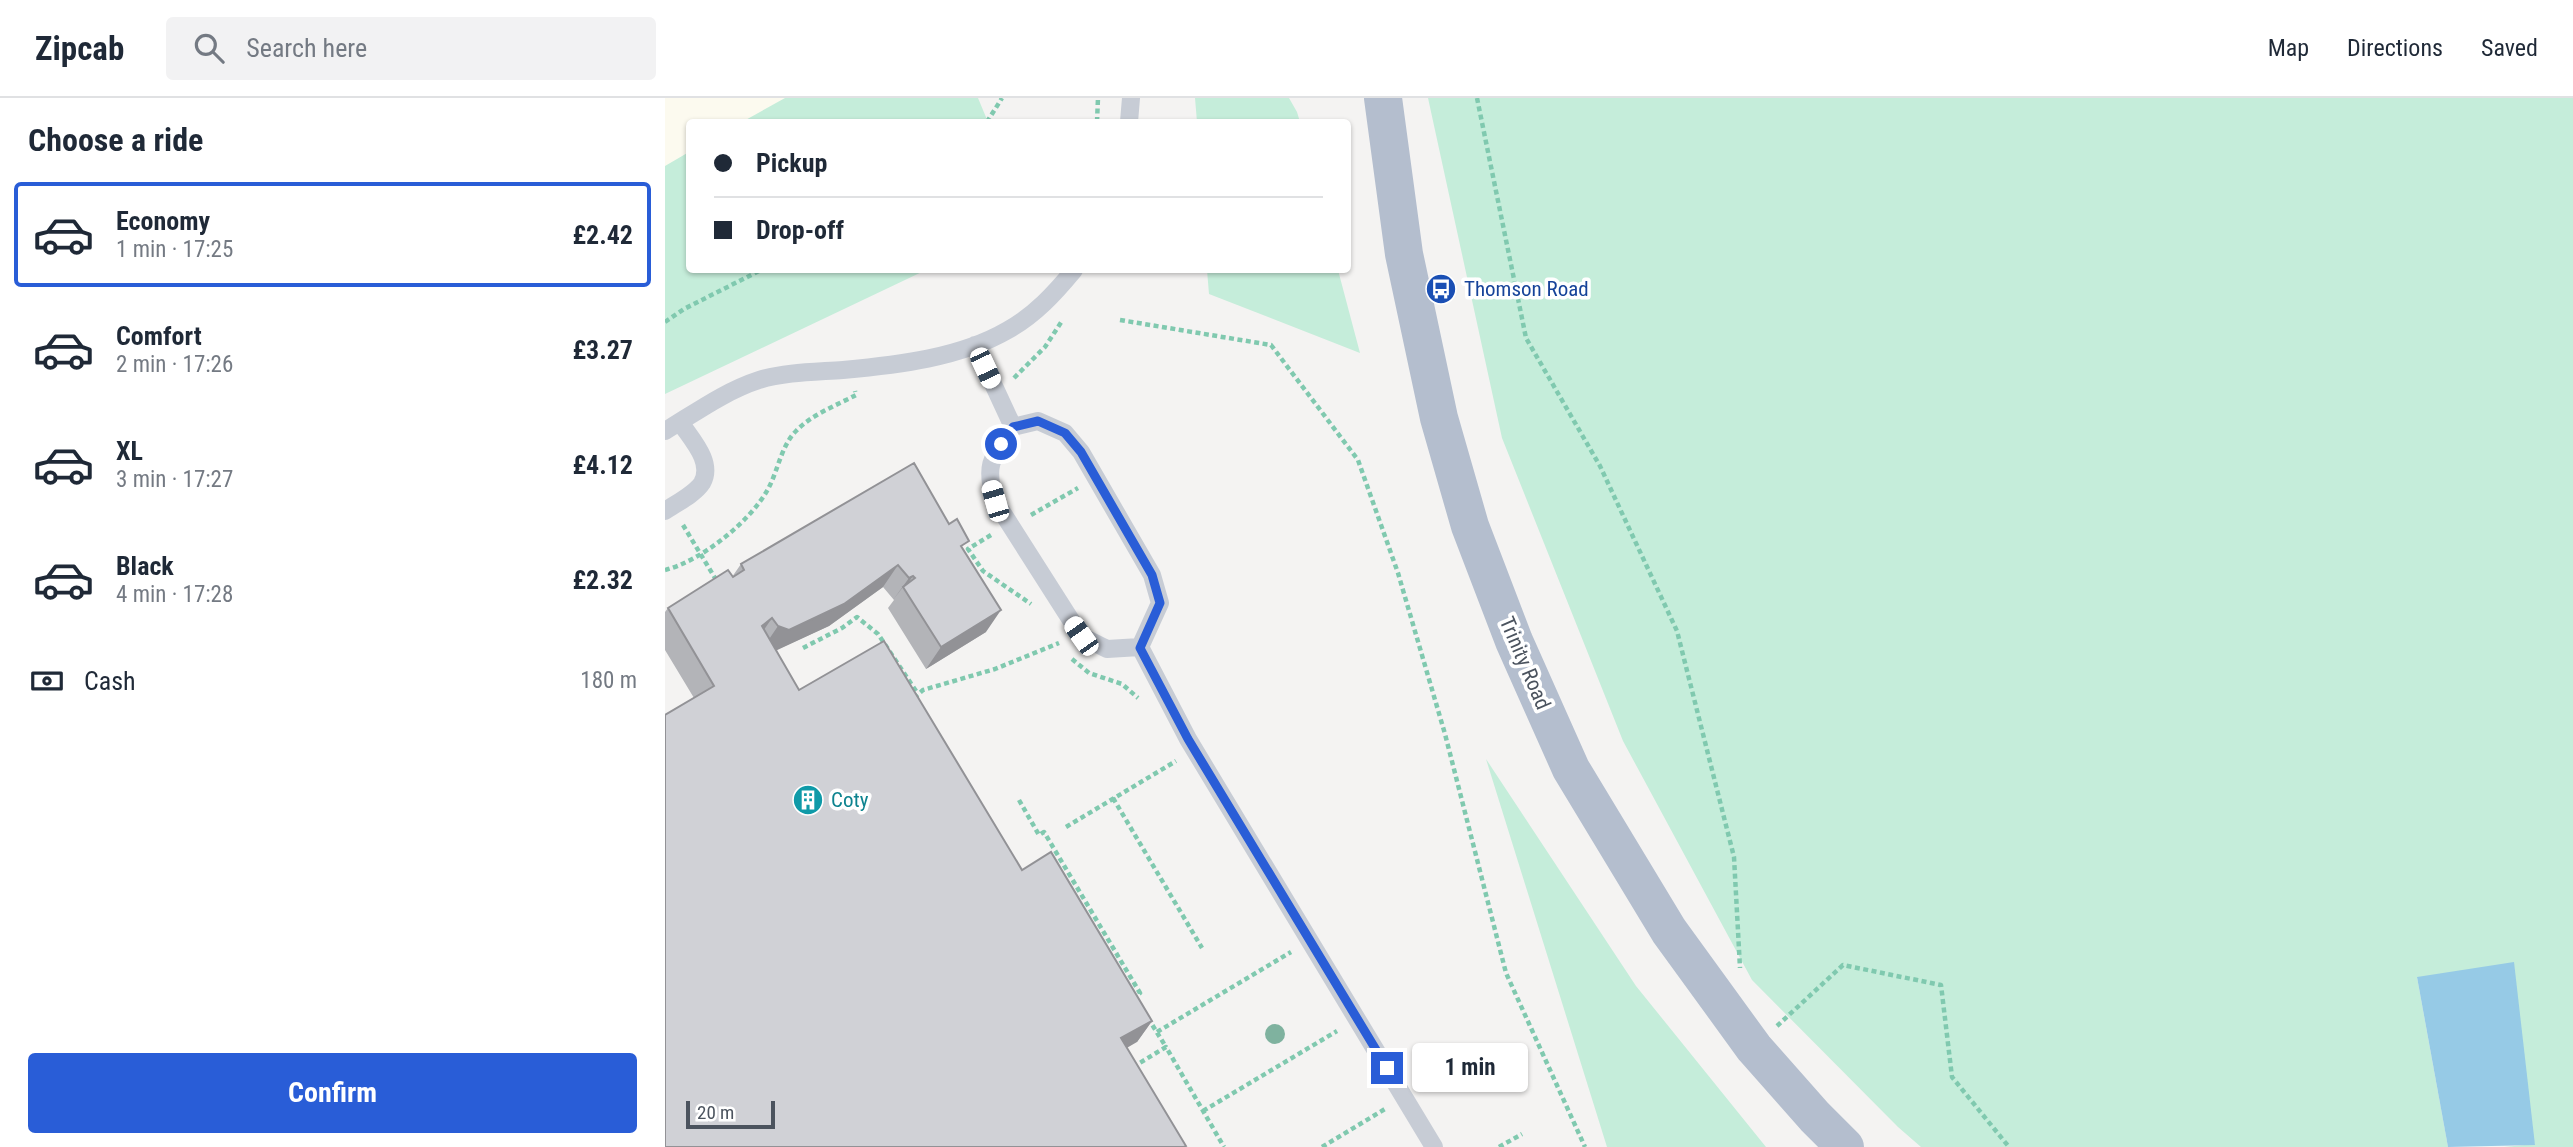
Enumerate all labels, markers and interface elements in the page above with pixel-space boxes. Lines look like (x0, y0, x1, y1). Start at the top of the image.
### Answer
search box (166, 17, 656, 80)
text: Zipcab (35, 29, 124, 68)
icon: search (190, 29, 228, 67)
text: Search here (246, 33, 367, 63)
text: Map (2268, 34, 2309, 62)
text: Directions (2347, 34, 2443, 62)
text: Saved (2481, 34, 2538, 62)
text: Choose a ride (28, 121, 203, 159)
text: Pickup (756, 148, 827, 178)
icon: car (32, 203, 95, 266)
text: Economy (116, 206, 210, 236)
text: Drop-off (756, 215, 844, 245)
text: £2.42 (572, 220, 633, 250)
text: 1 min · 17:25 (116, 236, 233, 263)
bus stop icon: Thomson Road (1424, 272, 1458, 306)
place label: Thomson Road (1464, 277, 1589, 301)
icon: car (32, 318, 95, 381)
text: Comfort (116, 321, 202, 351)
text: £3.27 (572, 335, 633, 365)
car (967, 345, 1004, 391)
text: 2 min · 17:26 (116, 351, 233, 378)
route start (985, 428, 1017, 460)
icon: car (32, 433, 95, 496)
text: XL (116, 436, 143, 466)
text: £4.12 (572, 450, 633, 480)
text: 3 min · 17:27 (116, 466, 233, 493)
car (980, 478, 1011, 524)
icon: car (32, 548, 95, 611)
text: Black (116, 551, 174, 581)
text: £2.32 (572, 565, 633, 595)
text: 4 min · 17:28 (116, 581, 233, 608)
car (1061, 613, 1102, 659)
street label: Trinity Road (1495, 613, 1555, 713)
icon: cash (28, 662, 66, 700)
text: Cash (84, 666, 136, 696)
text: 180 m (580, 667, 637, 694)
building icon: Coty (791, 783, 825, 817)
place label: Coty (831, 788, 869, 812)
callout: 1 min (1411, 1044, 1527, 1093)
route end (1371, 1052, 1403, 1084)
button: Confirm (28, 1053, 637, 1133)
text: 1 min (1444, 1054, 1496, 1081)
scale bar (686, 1098, 775, 1130)
text: 20 m (697, 1101, 734, 1124)

